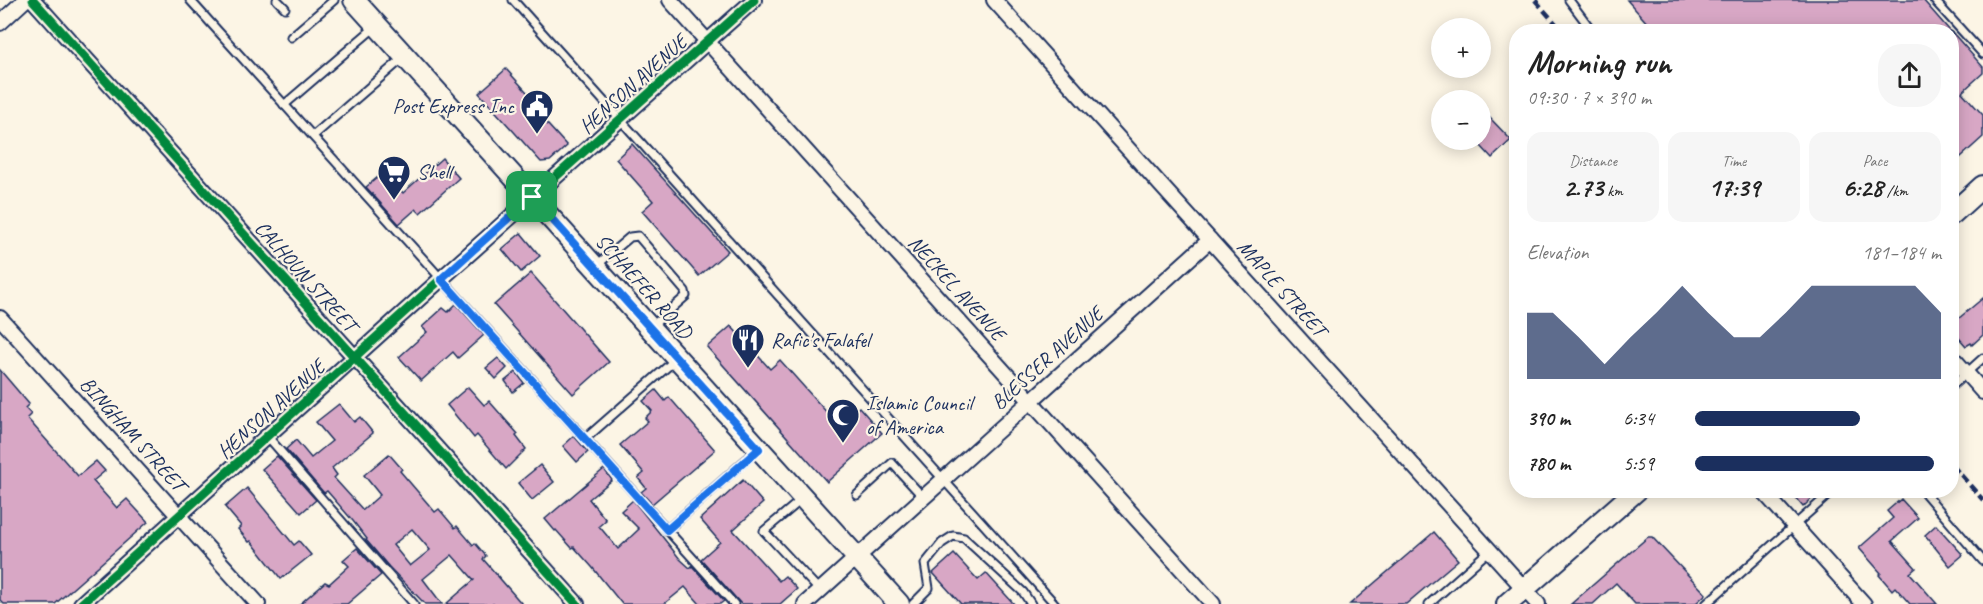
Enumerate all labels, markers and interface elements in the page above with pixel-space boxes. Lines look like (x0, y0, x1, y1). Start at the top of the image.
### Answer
map controls (1431, 18, 1491, 150)
button: + (1431, 18, 1491, 78)
street label: HENSON AVENUE (574, 27, 694, 139)
text: Morning run (1527, 41, 1671, 83)
button: share (1878, 44, 1941, 107)
text: 09:30 · 7 × 390 m (1527, 85, 1651, 110)
public building icon: Post Express Inc (519, 88, 555, 135)
button: − (1431, 90, 1491, 150)
place label: Post Express Inc (393, 93, 515, 119)
text: Distance (1569, 151, 1617, 171)
text: Time (1722, 151, 1746, 171)
text: Pace (1863, 151, 1887, 171)
supermarket icon: Shell (376, 154, 412, 201)
place label: Shell (417, 159, 455, 185)
pin (506, 171, 557, 222)
text: 2.73 (1563, 171, 1603, 204)
text: 17:39 (1708, 171, 1760, 204)
text: 6:28 (1842, 171, 1883, 204)
icon: arrive (515, 180, 548, 213)
text: km (1603, 181, 1623, 201)
text: /km (1883, 181, 1908, 201)
street label: CALHOUN STREET (249, 215, 366, 341)
street label: SCHAEFER ROAD (590, 228, 699, 345)
street label: NECKEL AVENUE (903, 230, 1013, 348)
street label: MAPLE STREET (1232, 234, 1335, 345)
text: Elevation (1527, 240, 1589, 265)
text: 181–184 m (1862, 240, 1941, 265)
street label: BLESSER AVENUE (986, 299, 1110, 415)
restaurant icon: Rafic's Falafel (730, 322, 766, 369)
place label: Rafic's Falafel (771, 327, 873, 353)
street label: HENSON AVENUE (212, 352, 332, 464)
street label: BINGHAM STREET (75, 371, 195, 501)
place label: Islamic Council of America (866, 390, 976, 440)
mosque icon: Islamic Council of America (825, 397, 861, 444)
text: 390 m (1527, 406, 1570, 431)
text: 6:34 (1623, 406, 1654, 431)
text: 780 m (1527, 451, 1570, 476)
text: 5:59 (1623, 451, 1654, 476)

